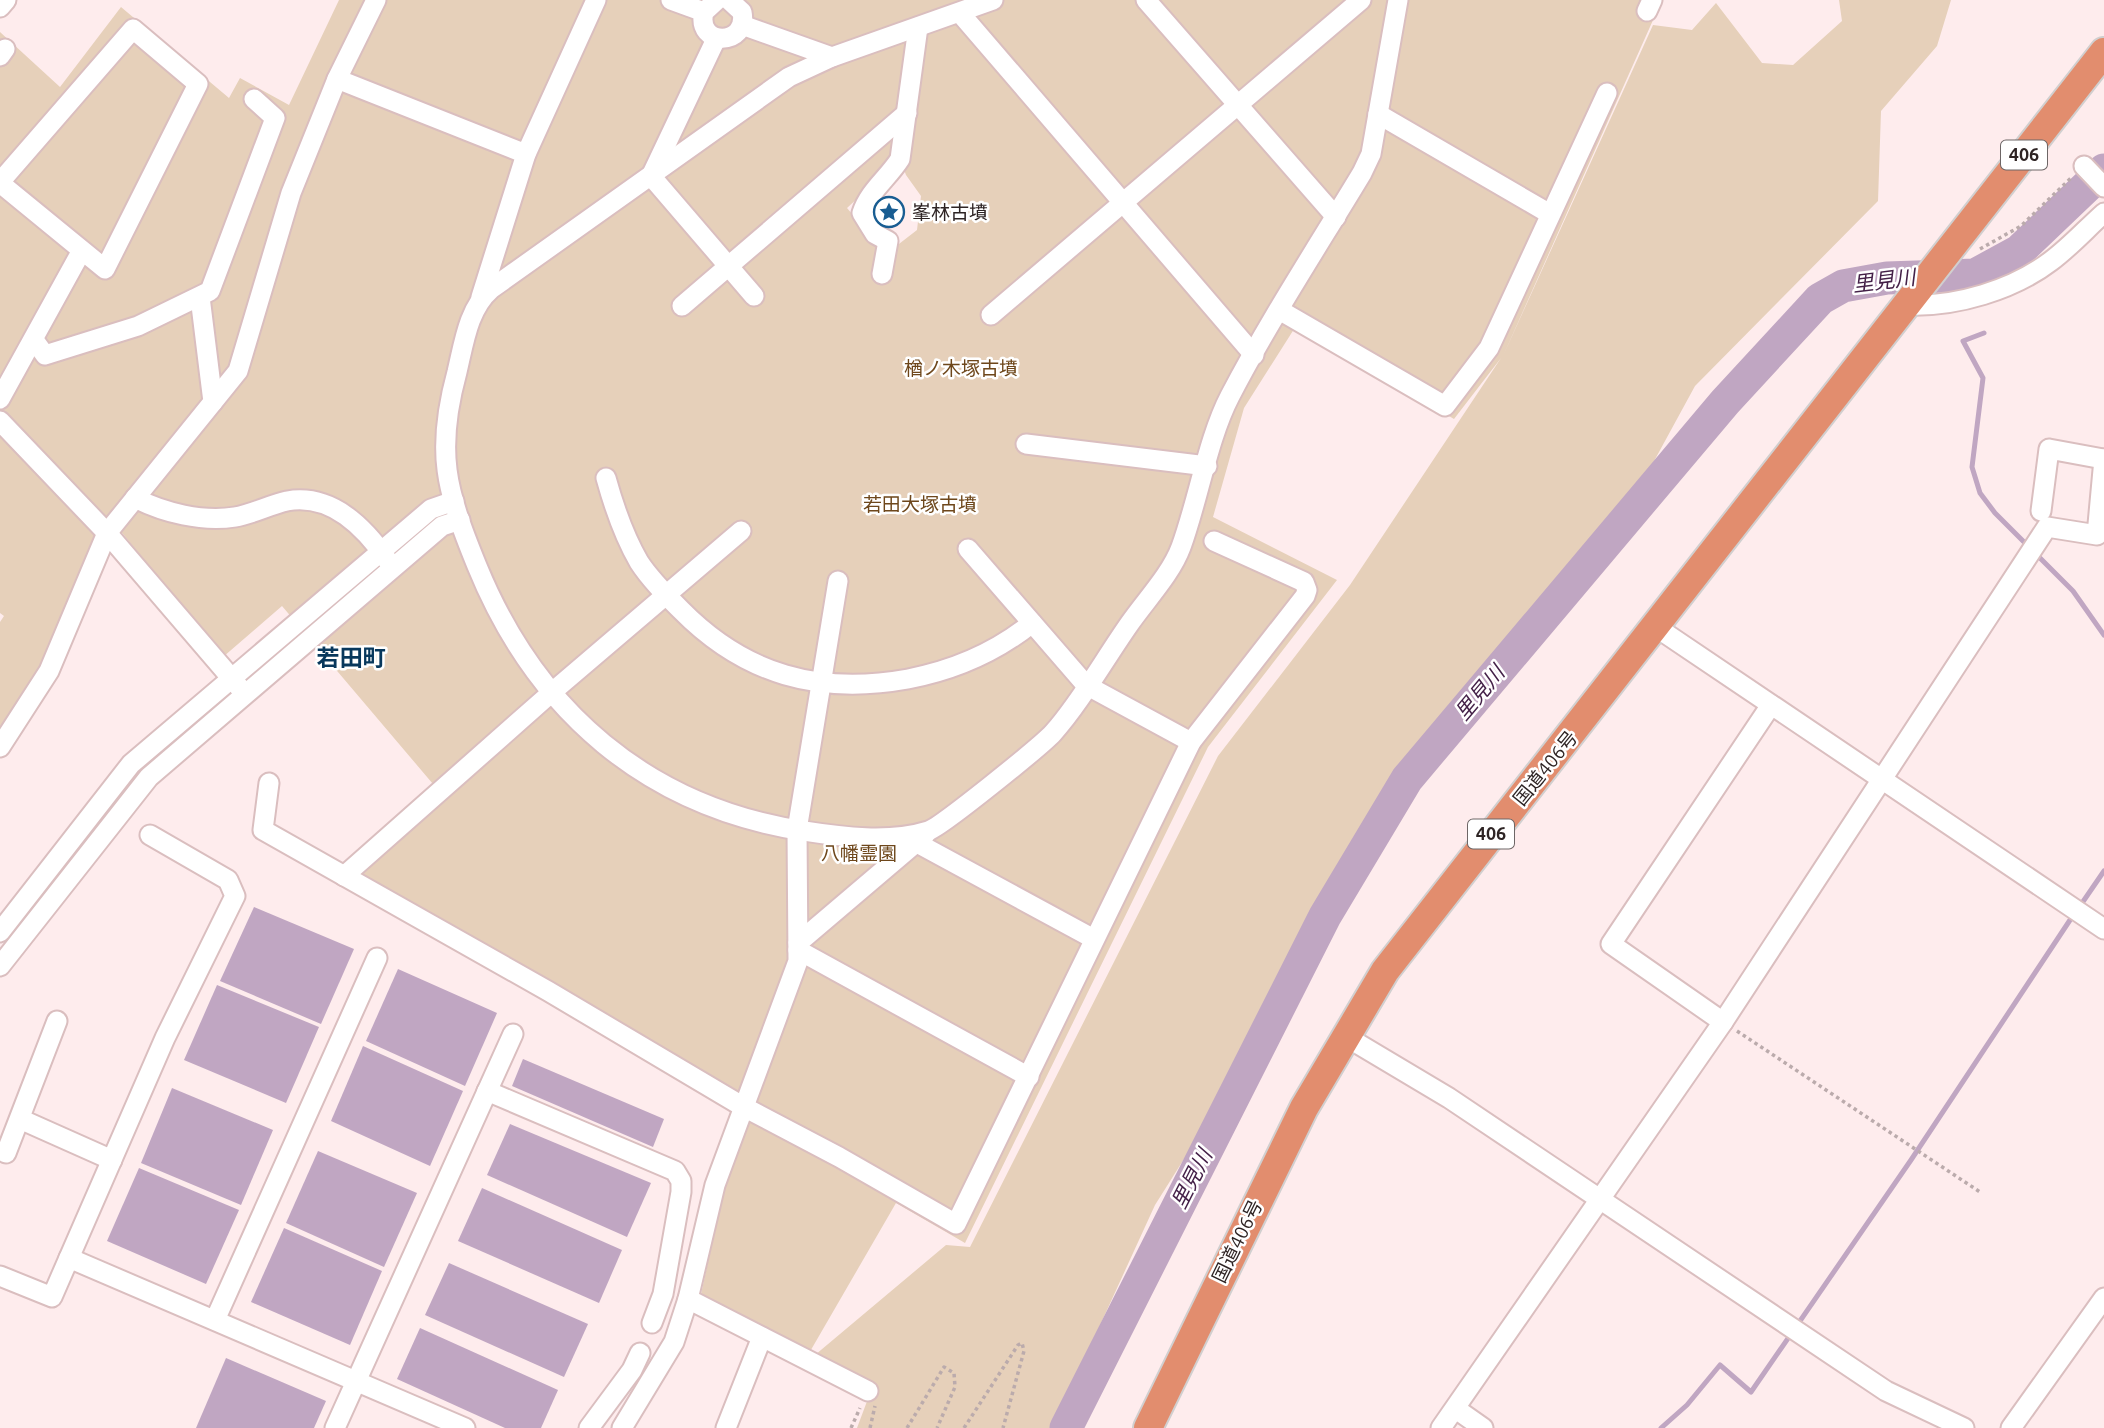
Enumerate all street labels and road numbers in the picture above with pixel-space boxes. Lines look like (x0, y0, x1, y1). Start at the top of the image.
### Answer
road number: 406 (2001, 140, 2047, 170)
street label: 国道406号 (1508, 726, 1582, 810)
road number: 406 (1468, 820, 1514, 848)
street label: 国道406号 (1208, 1196, 1266, 1286)

